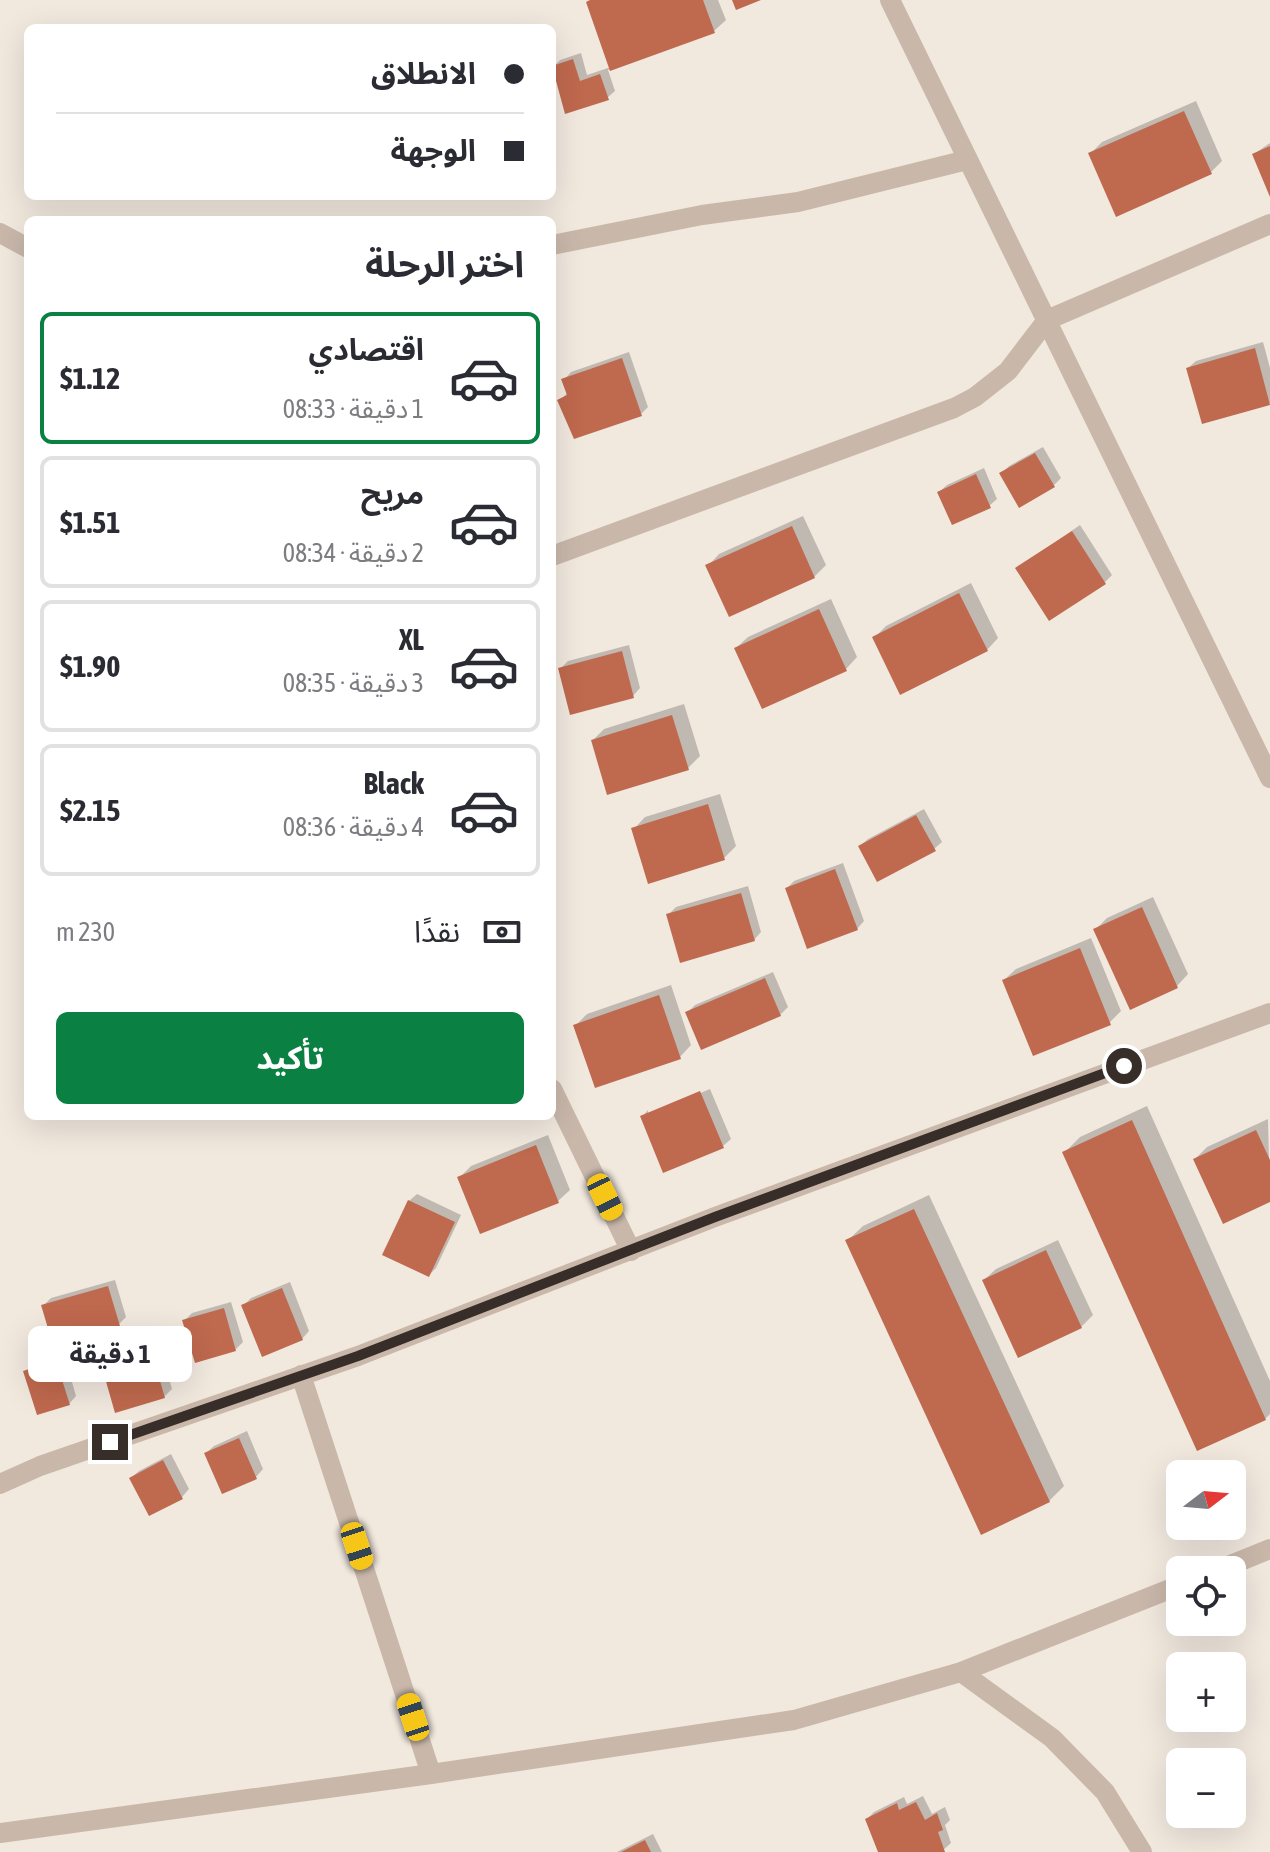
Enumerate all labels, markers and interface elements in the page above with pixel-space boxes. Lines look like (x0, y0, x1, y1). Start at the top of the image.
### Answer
text: الانطلاق (371, 56, 476, 90)
text: الوجهة (391, 133, 476, 167)
text: اختر الرحلة (365, 243, 524, 285)
text: اقتصادي (309, 332, 424, 366)
icon: car (448, 342, 520, 414)
text: $1.12 (60, 361, 120, 395)
text: 1 دقيقة · 08:33 (283, 394, 424, 424)
text: مريح (361, 476, 424, 510)
icon: car (448, 486, 520, 558)
text: $1.51 (60, 505, 120, 539)
text: 2 دقيقة · 08:34 (283, 538, 424, 568)
text: XL (399, 622, 424, 656)
icon: car (448, 630, 520, 702)
text: $1.90 (60, 649, 120, 683)
text: 3 دقيقة · 08:35 (283, 668, 424, 698)
text: Black (364, 766, 424, 800)
icon: car (448, 774, 520, 846)
text: $2.15 (60, 793, 120, 827)
text: 4 دقيقة · 08:36 (283, 812, 424, 842)
icon: cash (480, 910, 524, 954)
text: نقدًا (414, 914, 460, 948)
text: 230 m (56, 917, 115, 947)
button: تأكيد (56, 1012, 524, 1104)
route start (1106, 1048, 1142, 1084)
car (584, 1170, 626, 1224)
callout: 1 دقيقة (28, 1326, 192, 1382)
text: 1 دقيقة (69, 1339, 151, 1369)
route end (92, 1424, 128, 1460)
north arrow (1166, 1460, 1246, 1540)
map controls (1166, 1460, 1246, 1828)
car (338, 1519, 376, 1573)
button: locate (1166, 1556, 1246, 1636)
button: + (1166, 1652, 1246, 1732)
car (394, 1690, 432, 1744)
button: − (1166, 1748, 1246, 1828)

